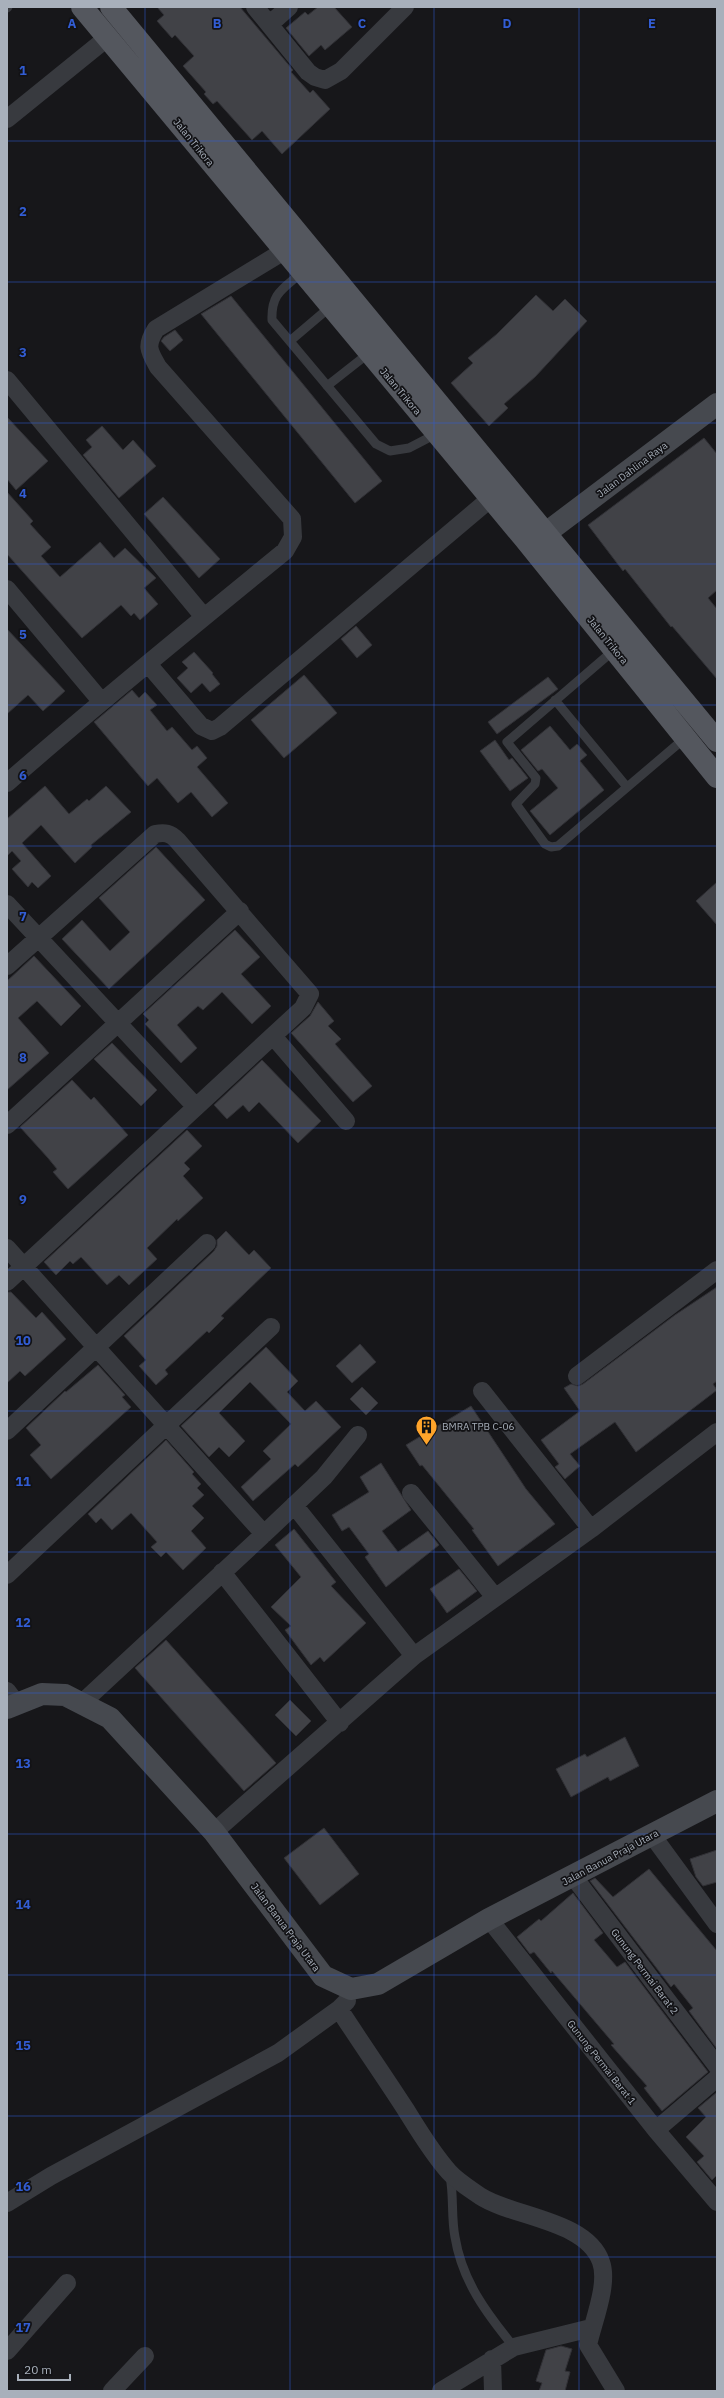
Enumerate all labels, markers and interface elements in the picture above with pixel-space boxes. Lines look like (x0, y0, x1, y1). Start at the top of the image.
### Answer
text: A (68, 15, 77, 32)
text: B (213, 15, 222, 32)
text: C (358, 15, 367, 32)
text: D (502, 15, 512, 32)
text: E (648, 15, 656, 32)
text: 1 (19, 62, 27, 79)
street label: Jalan Trikora (170, 116, 217, 169)
text: 2 (19, 203, 27, 220)
text: 3 (19, 344, 27, 361)
street label: Jalan Trikora (377, 365, 425, 418)
street label: Jalan Dahlina Raya (595, 438, 671, 500)
text: 4 (19, 485, 27, 502)
street label: Jalan Trikora (584, 614, 631, 667)
text: 5 (19, 626, 27, 643)
text: 6 (19, 767, 27, 784)
text: 7 (19, 908, 27, 925)
text: 8 (19, 1049, 27, 1066)
text: 9 (19, 1191, 27, 1208)
text: 10 (15, 1332, 31, 1349)
building icon: BMRA TPB C-06 (414, 1413, 440, 1446)
place label: BMRA TPB C-06 (442, 1420, 515, 1433)
text: 11 (15, 1473, 31, 1490)
text: 12 (15, 1614, 31, 1631)
text: 13 (15, 1755, 31, 1772)
street label: Jalan Banua Praja Utara (560, 1826, 661, 1888)
street label: Jalan Banua Praja Utara (248, 1881, 323, 1975)
text: 14 (15, 1896, 31, 1913)
street label: Gunung Permai Barat 2 (608, 1926, 681, 2017)
street label: Gunung Permai Barat 1 (564, 2017, 639, 2107)
text: 15 (15, 2037, 31, 2054)
text: 16 (15, 2178, 31, 2195)
text: 17 (15, 2319, 31, 2336)
scale bar (18, 2356, 70, 2382)
text: 20 m (24, 2362, 52, 2377)

